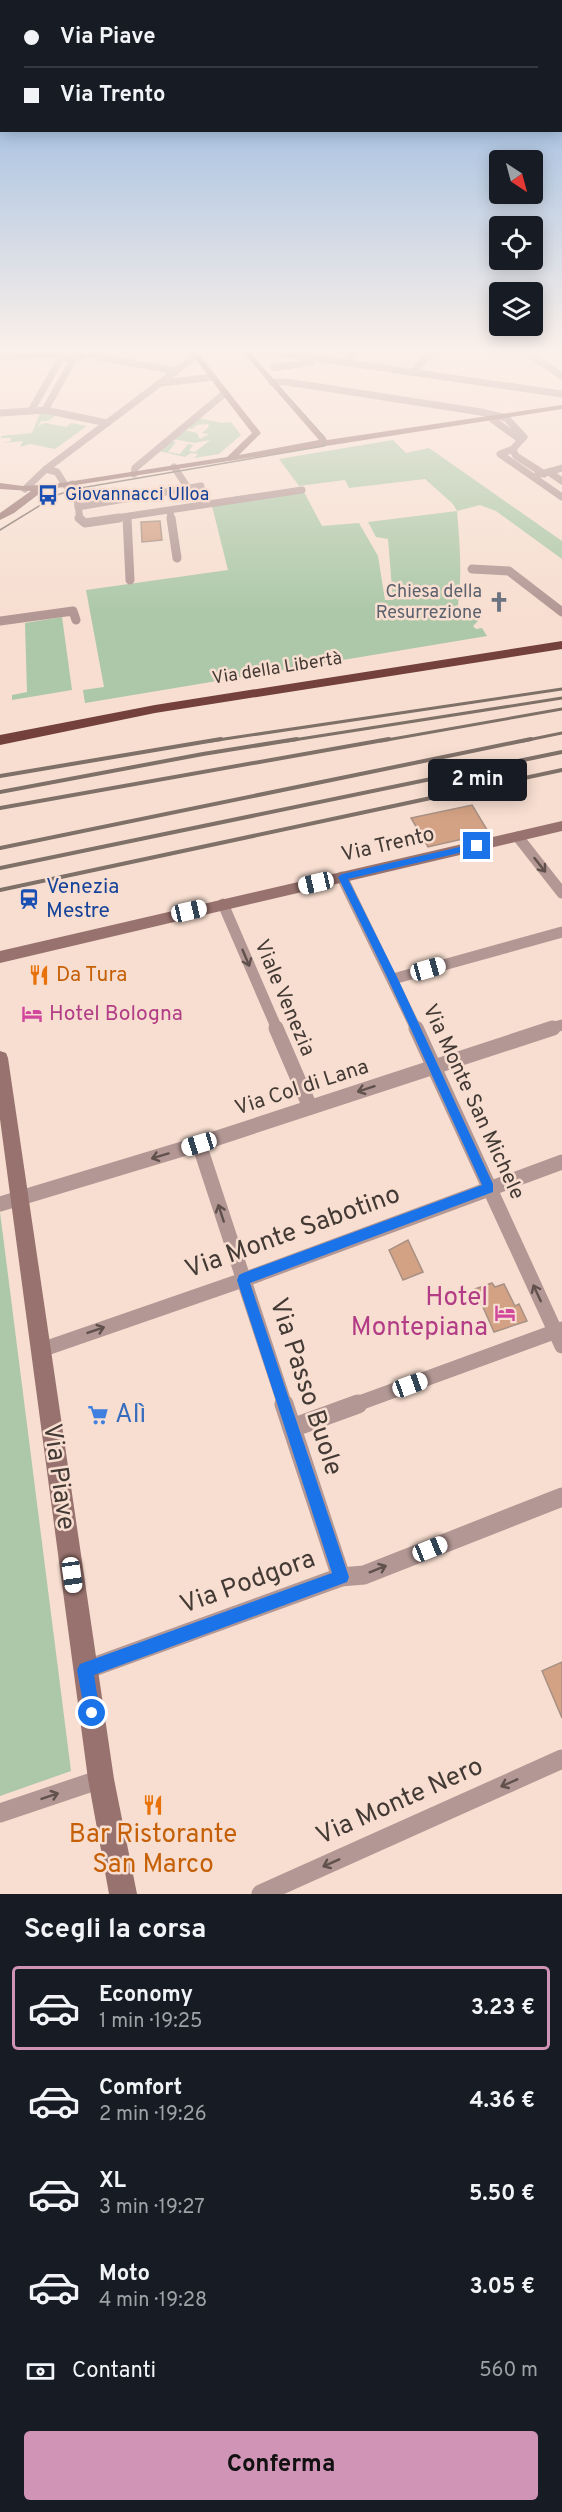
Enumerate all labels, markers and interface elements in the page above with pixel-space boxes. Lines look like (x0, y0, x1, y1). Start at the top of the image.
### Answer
text: Via Piave (60, 24, 156, 51)
text: Via Trento (60, 82, 165, 109)
north arrow (489, 150, 543, 204)
map controls (489, 150, 543, 336)
button: locate (489, 216, 543, 270)
button: layers (489, 282, 543, 336)
bus stop icon: Giovannacci Ulloa (36, 483, 60, 507)
place label: Giovannacci Ulloa (65, 484, 209, 507)
place label: Chiesa della Resurrezione (376, 581, 482, 625)
church icon: Chiesa della Resurrezione (487, 590, 511, 614)
street label: Via della Libertà (210, 647, 344, 691)
callout: 2 min (428, 759, 526, 801)
text: 2 min (451, 767, 504, 793)
street label: Via Trento (339, 821, 437, 869)
route end (463, 832, 490, 859)
one-way arrow (533, 857, 546, 873)
car (296, 870, 336, 896)
place label: Venezia Mestre (46, 874, 119, 925)
station icon: Venezia Mestre (17, 887, 41, 911)
car (169, 898, 209, 924)
street label: Viale Venezia (247, 935, 321, 1061)
one-way arrow (241, 949, 252, 967)
car (408, 955, 448, 983)
place label: Da Tura (56, 962, 127, 989)
restaurant icon: Da Tura (27, 963, 51, 987)
street label: Via Monte San Michele (416, 1000, 530, 1204)
place label: Hotel Bologna (49, 1001, 183, 1028)
hotel icon: Hotel Bologna (20, 1002, 44, 1026)
street label: Via Col di Lana (232, 1054, 372, 1122)
one-way arrow (357, 1085, 376, 1096)
car (179, 1130, 219, 1158)
one-way arrow (151, 1151, 170, 1162)
street label: Via Monte Sabotino (181, 1179, 405, 1287)
one-way arrow (214, 1204, 225, 1223)
place label: Hotel Montepiana (351, 1282, 488, 1345)
one-way arrow (531, 1284, 543, 1302)
street label: Via Passo Buole (261, 1294, 349, 1480)
hotel icon: Hotel Montepiana (493, 1301, 517, 1325)
one-way arrow (86, 1324, 105, 1335)
car (390, 1370, 430, 1400)
place label: Alì (115, 1399, 146, 1432)
supermarket icon: Alì (86, 1403, 110, 1427)
street label: Via Piave (34, 1422, 82, 1532)
car (410, 1534, 450, 1564)
street label: Via Podgora (176, 1543, 320, 1623)
car (61, 1556, 83, 1594)
one-way arrow (369, 1563, 387, 1574)
route start (78, 1699, 105, 1726)
street label: Via Monte Nero (311, 1750, 489, 1854)
one-way arrow (500, 1778, 518, 1789)
one-way arrow (40, 1789, 59, 1800)
restaurant icon: Bar Ristorante San Marco (141, 1793, 165, 1817)
place label: Bar Ristorante San Marco (69, 1819, 237, 1882)
one-way arrow (322, 1858, 340, 1869)
text: Scegli la corsa (24, 1913, 206, 1947)
icon: car (27, 1981, 81, 2035)
text: Economy (99, 1982, 193, 2009)
text: 3.23 € (471, 1995, 535, 2022)
text: 1 min · 19:25 (99, 2009, 202, 2035)
icon: car (27, 2074, 81, 2128)
text: Comfort (99, 2075, 182, 2102)
text: 4.36 € (469, 2088, 535, 2115)
text: 2 min · 19:26 (99, 2102, 207, 2128)
icon: car (27, 2167, 81, 2221)
text: XL (99, 2168, 126, 2195)
text: 5.50 € (469, 2181, 535, 2208)
text: 3 min · 19:27 (99, 2195, 205, 2221)
icon: car (27, 2260, 81, 2314)
text: Moto (99, 2261, 150, 2288)
text: 3.05 € (470, 2274, 535, 2301)
text: 4 min · 19:28 (99, 2288, 207, 2314)
icon: cash (24, 2355, 57, 2388)
text: Contanti (72, 2358, 156, 2385)
text: 560 m (479, 2358, 538, 2384)
button: Conferma (24, 2431, 538, 2500)

